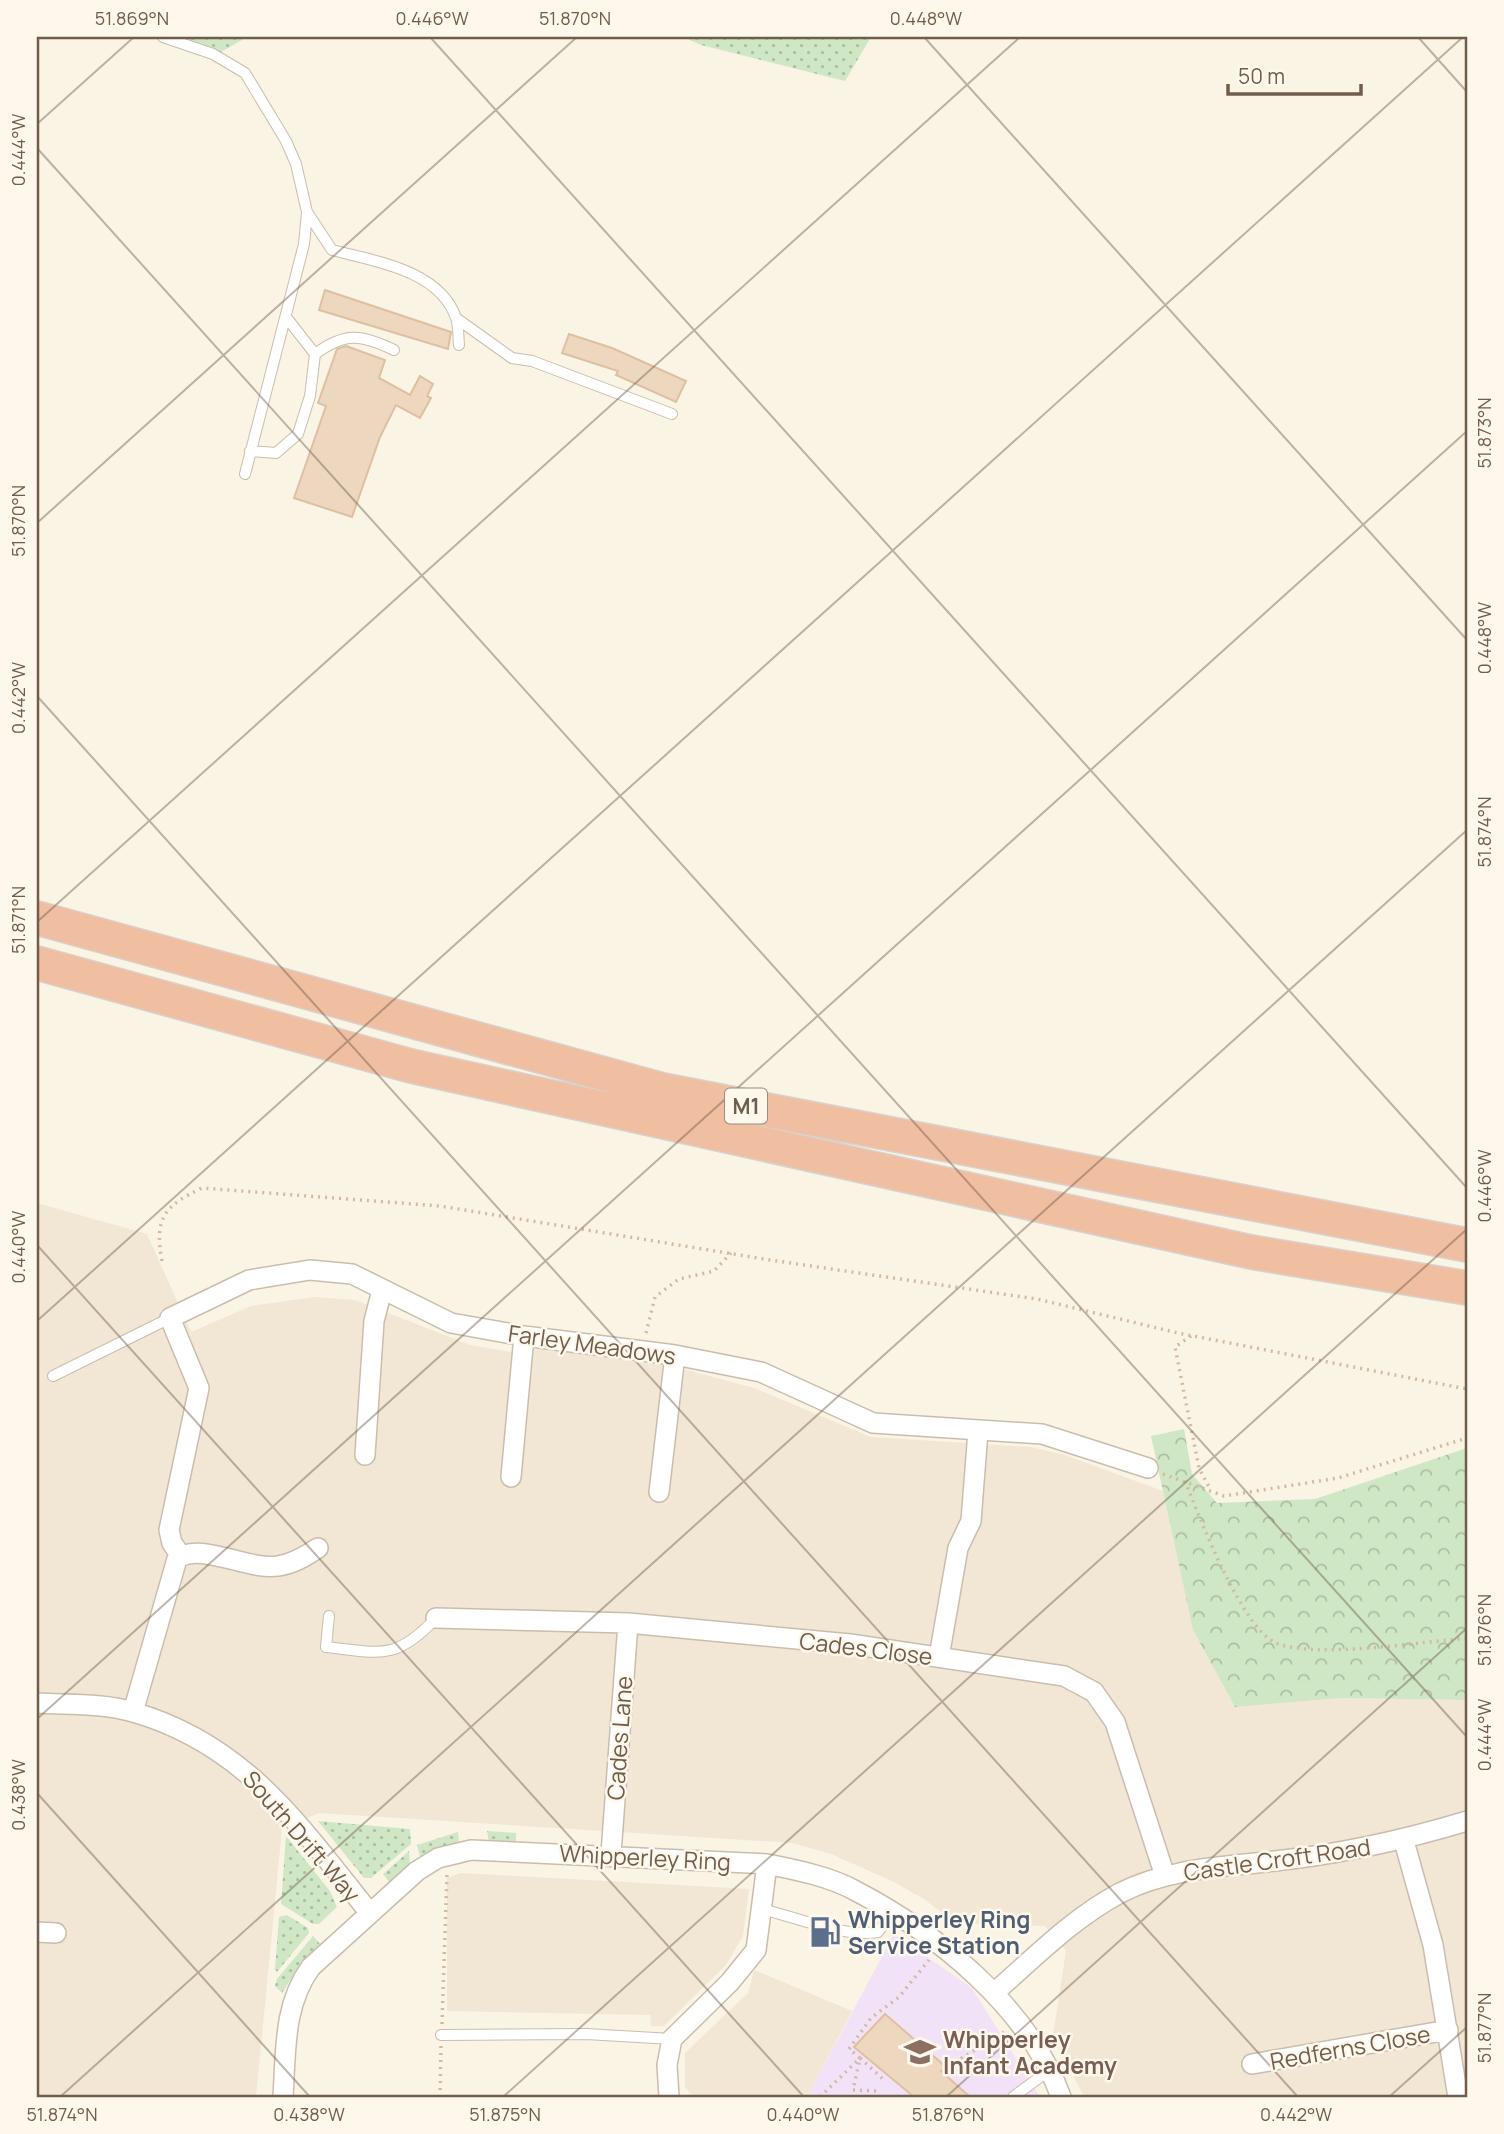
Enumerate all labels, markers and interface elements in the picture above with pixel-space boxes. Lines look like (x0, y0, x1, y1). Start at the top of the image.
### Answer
text: 51.869°N (95, 6, 169, 30)
text: 0.446°W (395, 6, 469, 30)
text: 51.870°N (539, 6, 611, 30)
text: 0.448°W (890, 6, 962, 30)
scale bar (1228, 52, 1360, 96)
text: 50 m (1238, 62, 1285, 90)
text: 0.444°W (6, 114, 30, 186)
text: 51.873°N (1472, 397, 1496, 469)
text: 51.870°N (6, 485, 30, 557)
text: 0.448°W (1472, 602, 1496, 674)
text: 0.442°W (6, 662, 30, 734)
text: 51.874°N (1472, 796, 1496, 868)
text: 51.871°N (6, 886, 30, 954)
road number: M1 (725, 1088, 767, 1124)
text: 0.446°W (1472, 1149, 1496, 1223)
text: 0.440°W (6, 1210, 30, 1283)
street label: Farley Meadows (506, 1316, 678, 1372)
text: 51.876°N (1472, 1594, 1496, 1666)
street label: Cades Close (798, 1624, 934, 1672)
street label: Cades Lane (599, 1675, 639, 1801)
text: 0.444°W (1472, 1699, 1496, 1771)
text: 0.438°W (6, 1759, 30, 1831)
street label: South Drift Way (236, 1763, 368, 1909)
street label: Castle Croft Road (1181, 1830, 1373, 1888)
street label: Whipperley Ring (558, 1837, 732, 1877)
place label: Whipperley Ring Service Station (848, 1903, 1030, 1961)
fuel station icon: Whipperley Ring Service Station (808, 1915, 842, 1949)
text: 51.877°N (1472, 1993, 1496, 2063)
street label: Redferns Close (1267, 2017, 1433, 2077)
place label: Whipperley Infant Academy (943, 2023, 1117, 2081)
school or university icon: Whipperley Infant Academy (903, 2035, 937, 2069)
text: 51.874°N (26, 2102, 98, 2126)
text: 0.438°W (273, 2102, 345, 2126)
text: 51.875°N (469, 2102, 541, 2126)
text: 0.440°W (767, 2102, 840, 2126)
text: 51.876°N (912, 2102, 984, 2126)
text: 0.442°W (1260, 2102, 1332, 2126)

